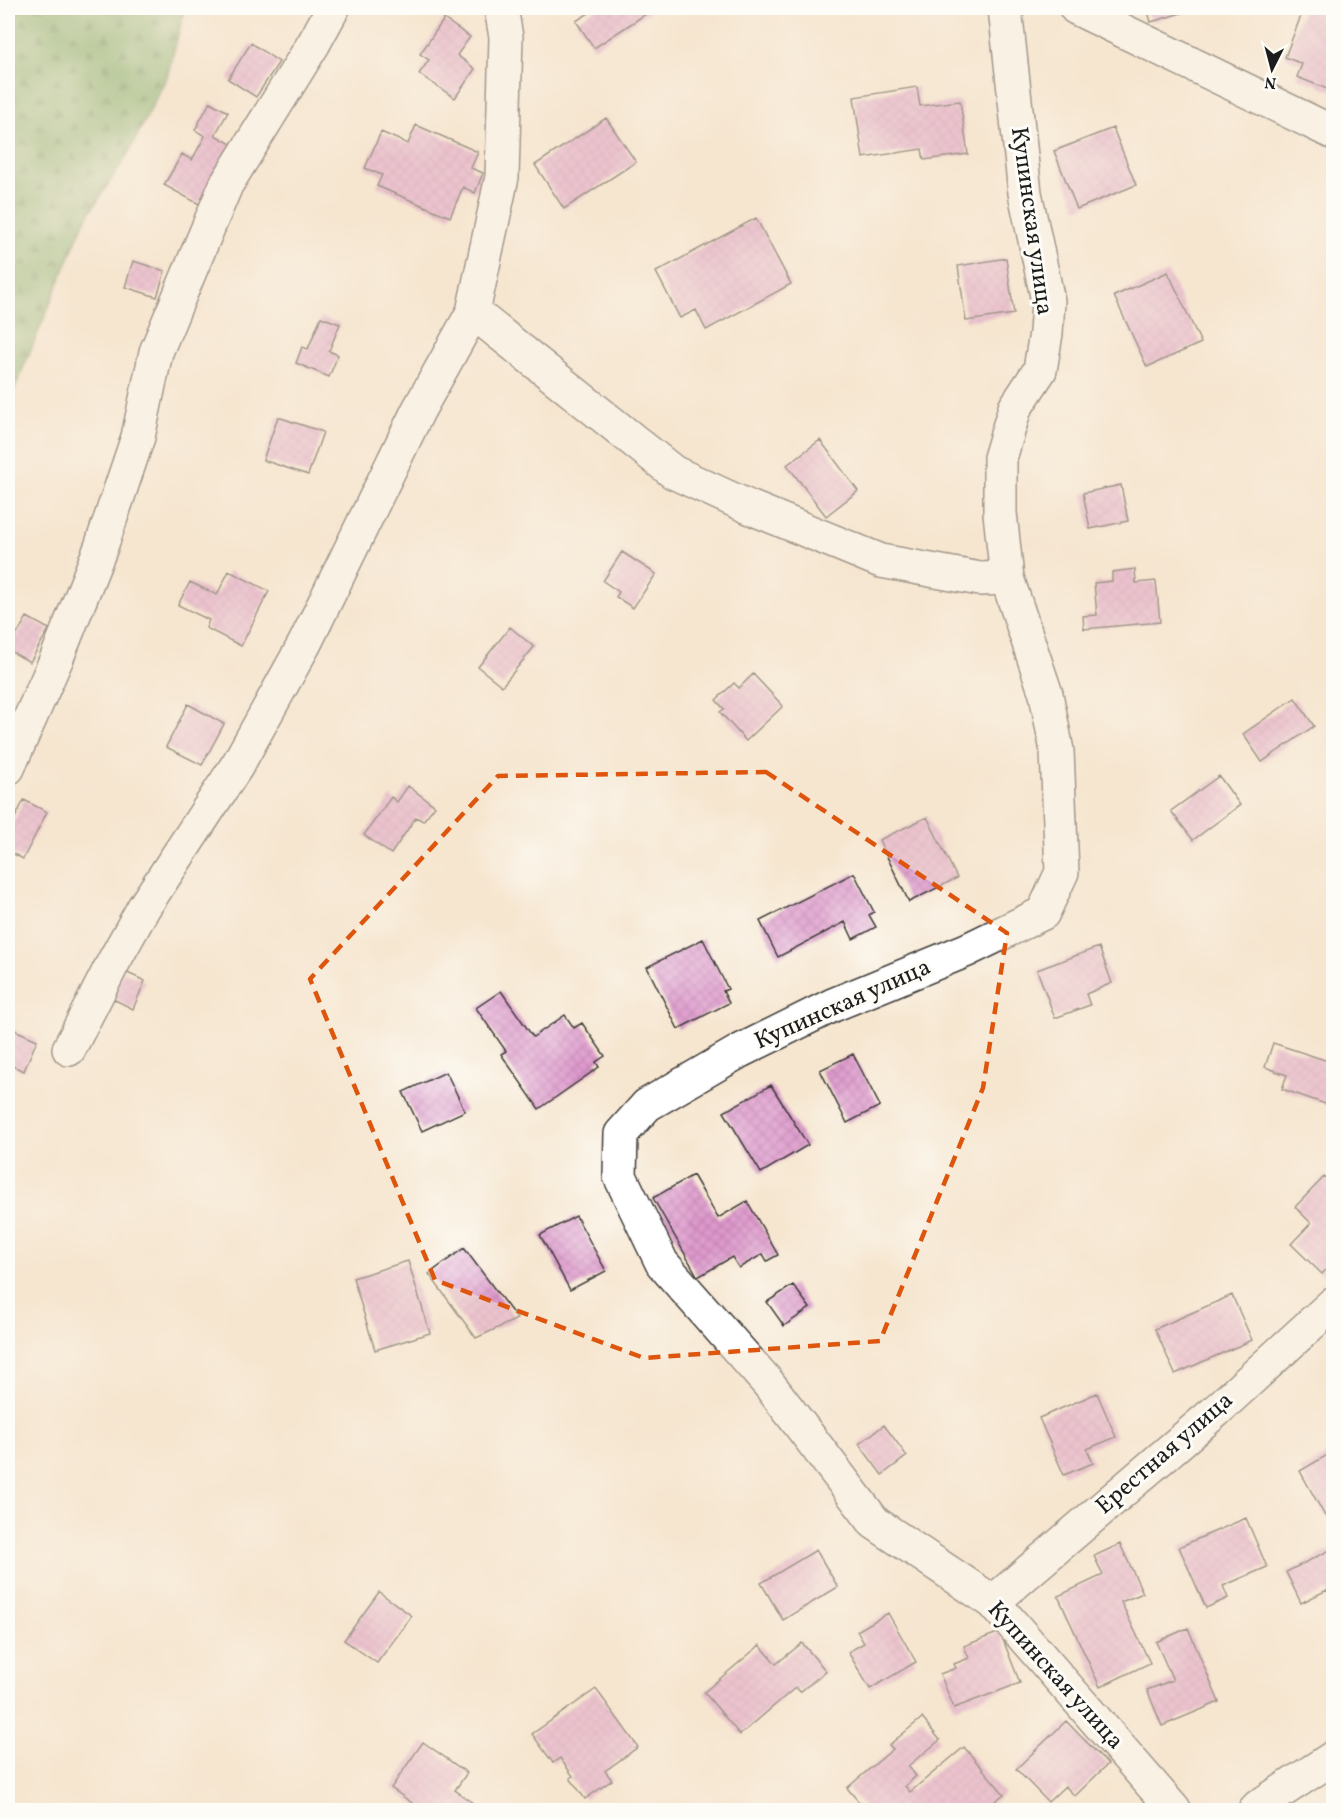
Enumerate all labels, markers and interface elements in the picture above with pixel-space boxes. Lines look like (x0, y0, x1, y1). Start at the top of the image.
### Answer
north arrow (1242, 39, 1302, 99)
text: N (1263, 70, 1278, 93)
street label: Купинская улица (1001, 125, 1061, 317)
street label: Купинская улица (749, 951, 937, 1059)
street label: Ерестная улица (1089, 1385, 1241, 1523)
street label: Купинская улица (979, 1594, 1131, 1758)

